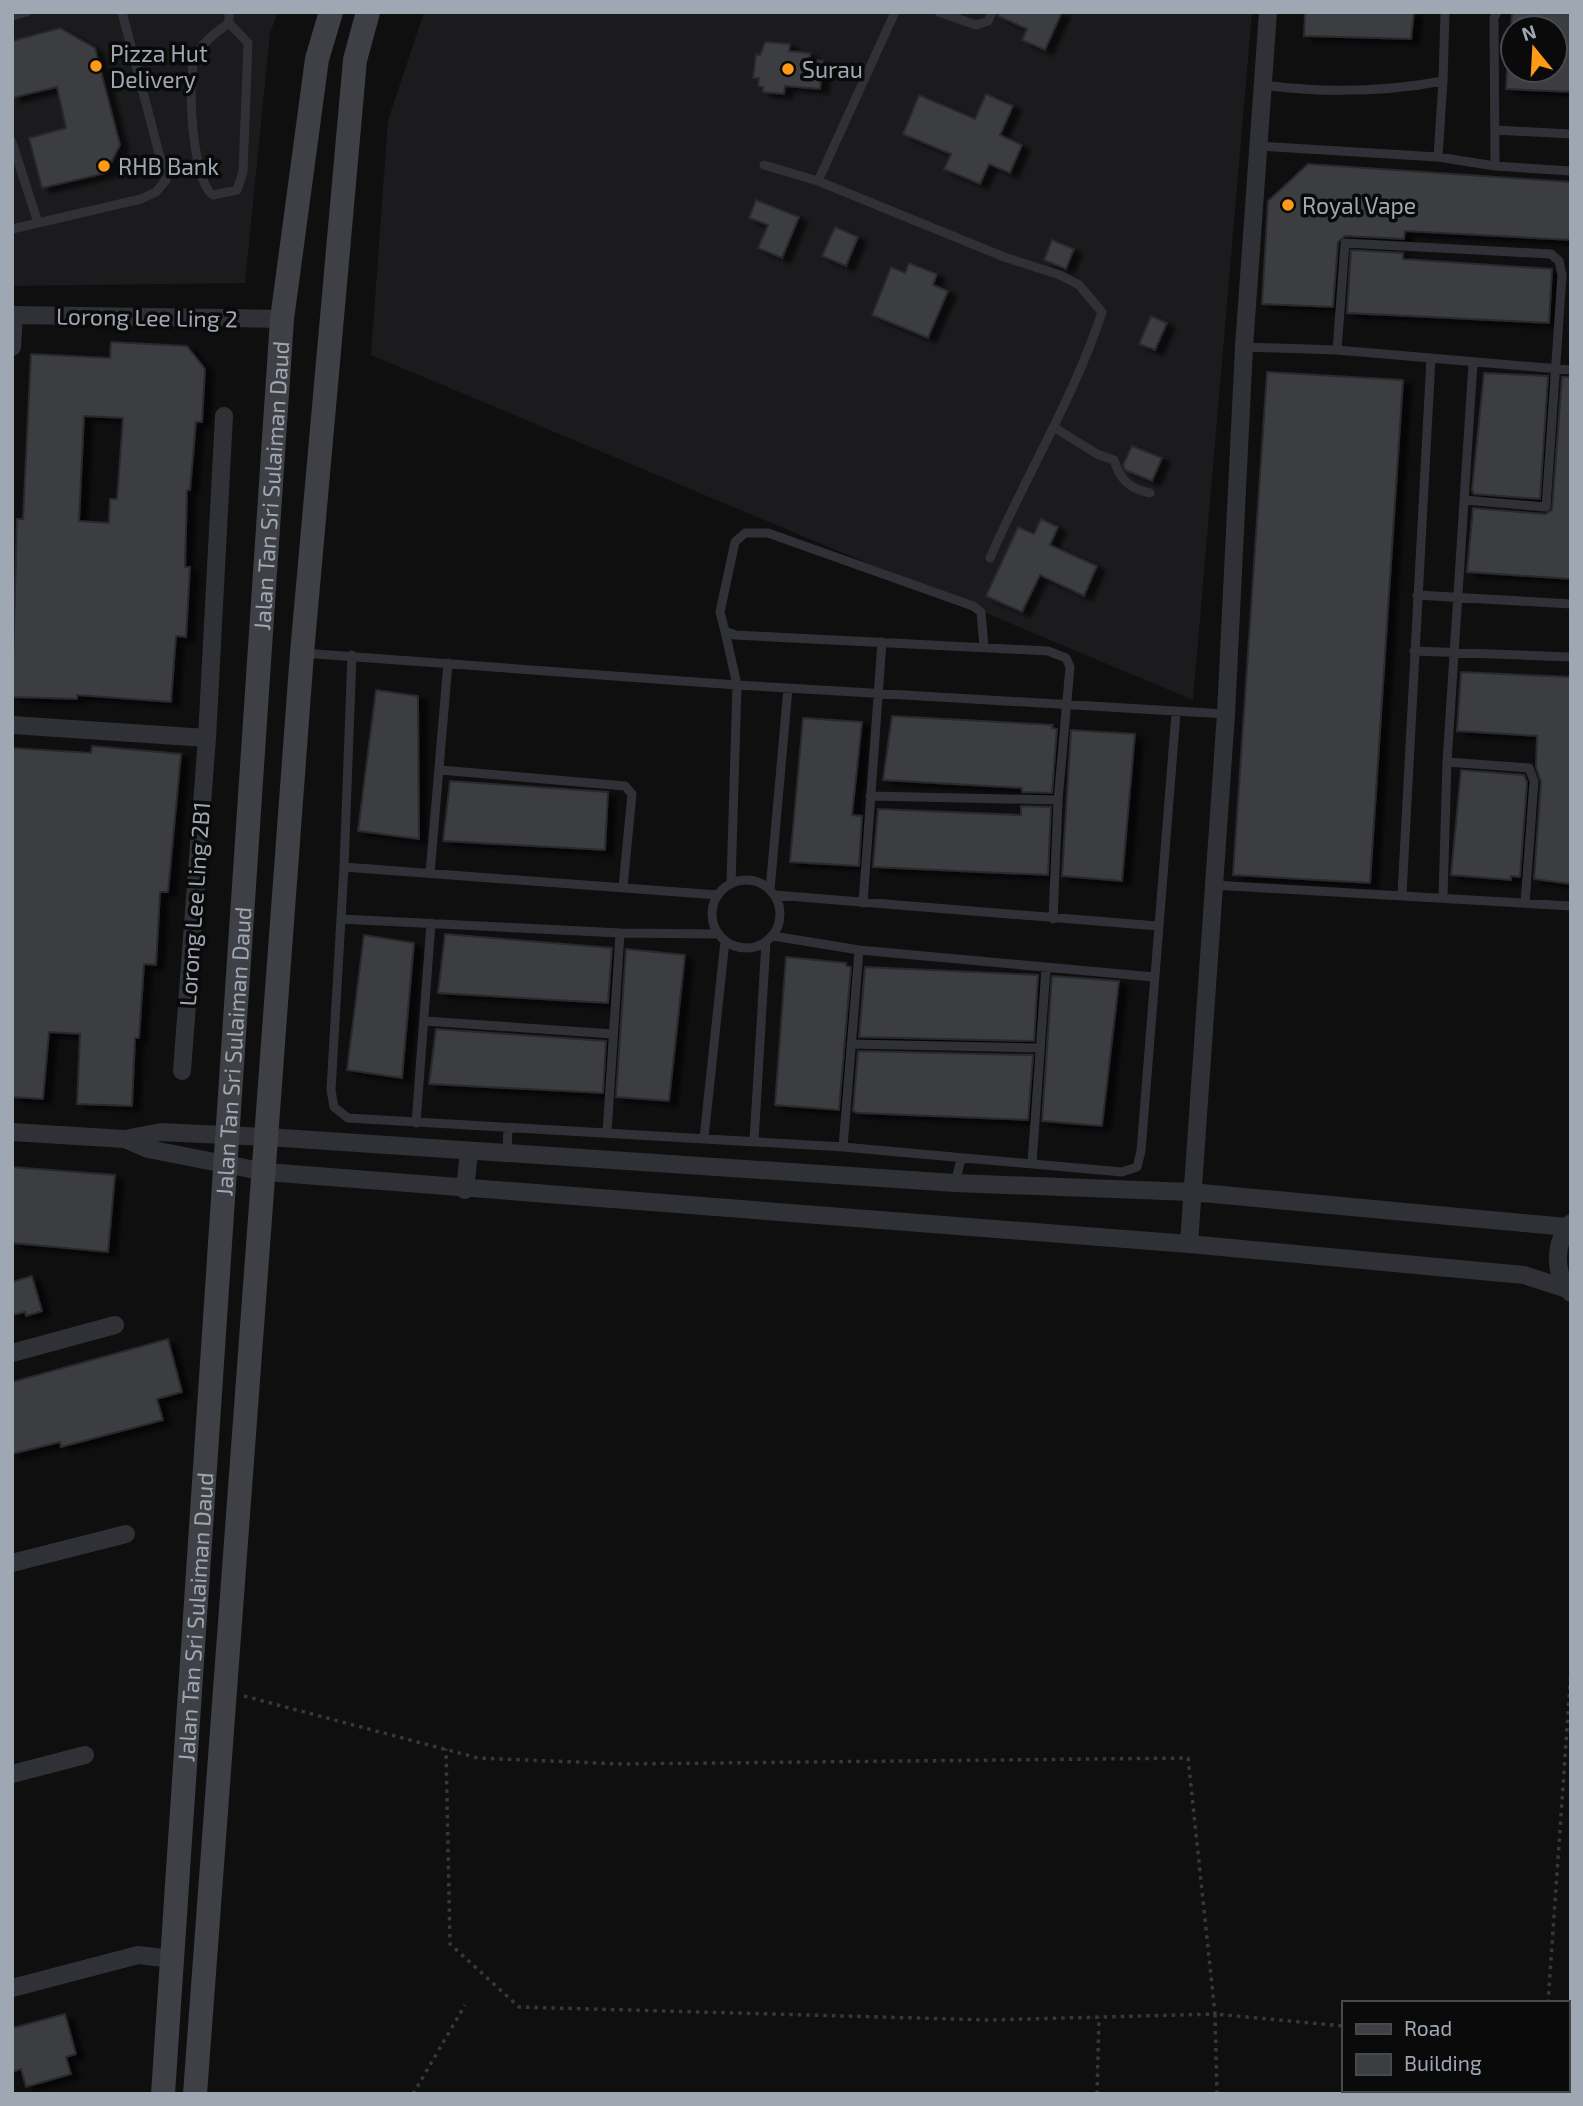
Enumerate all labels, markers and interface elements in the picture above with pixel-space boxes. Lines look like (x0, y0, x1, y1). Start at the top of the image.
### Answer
north arrow (1499, 14, 1569, 84)
text: N (1519, 19, 1539, 45)
place label: Pizza Hut Delivery (110, 39, 208, 93)
place label: Surau (802, 55, 863, 83)
marker: Pizza Hut Delivery (88, 58, 104, 74)
marker: Surau (780, 61, 796, 77)
place label: RHB Bank (118, 152, 219, 180)
marker: RHB Bank (96, 158, 112, 174)
place label: Royal Vape (1302, 191, 1416, 219)
marker: Royal Vape (1280, 197, 1296, 213)
street label: Lorong Lee Ling 2 (56, 301, 238, 333)
street label: Jalan Tan Sri Sulaiman Daud (247, 340, 295, 631)
street label: Lorong Lee Ling 2B1 (173, 801, 215, 1007)
street label: Jalan Tan Sri Sulaiman Daud (209, 906, 257, 1197)
street label: Jalan Tan Sri Sulaiman Daud (171, 1471, 219, 1763)
legend (1342, 2001, 1569, 2092)
text: Road (1404, 2015, 1452, 2040)
text: Building (1404, 2050, 1482, 2075)

